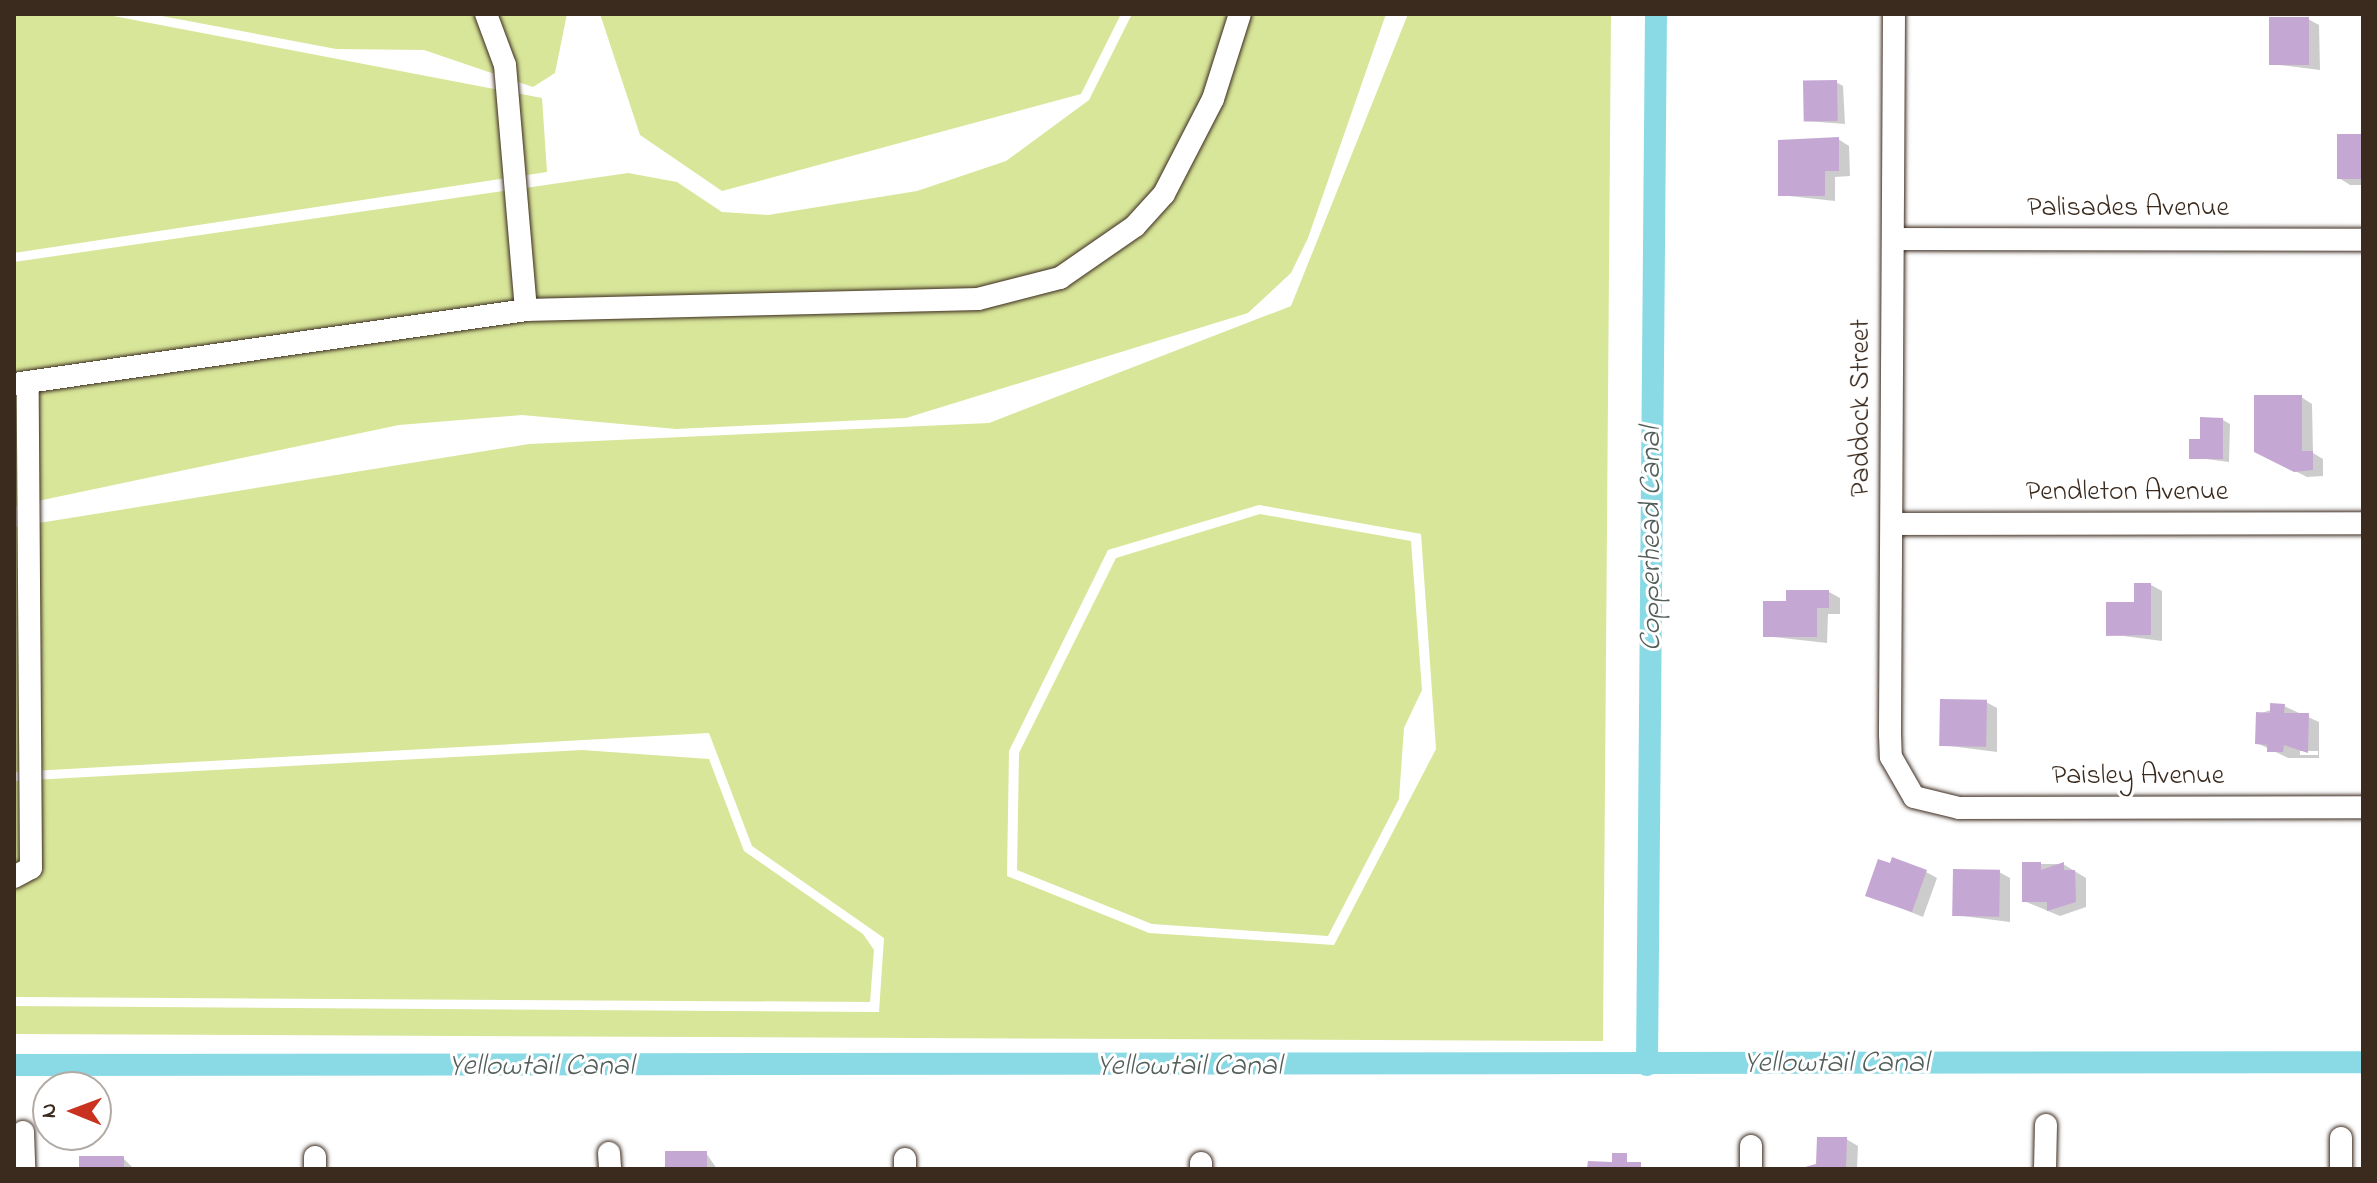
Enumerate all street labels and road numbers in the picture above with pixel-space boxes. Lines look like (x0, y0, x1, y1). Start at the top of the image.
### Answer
street label: Palisades Avenue (2027, 192, 2229, 226)
street label: Paddock Street (1845, 319, 1879, 497)
street label: Pendleton Avenue (2026, 476, 2228, 510)
street label: Paisley Avenue (2052, 760, 2224, 794)

